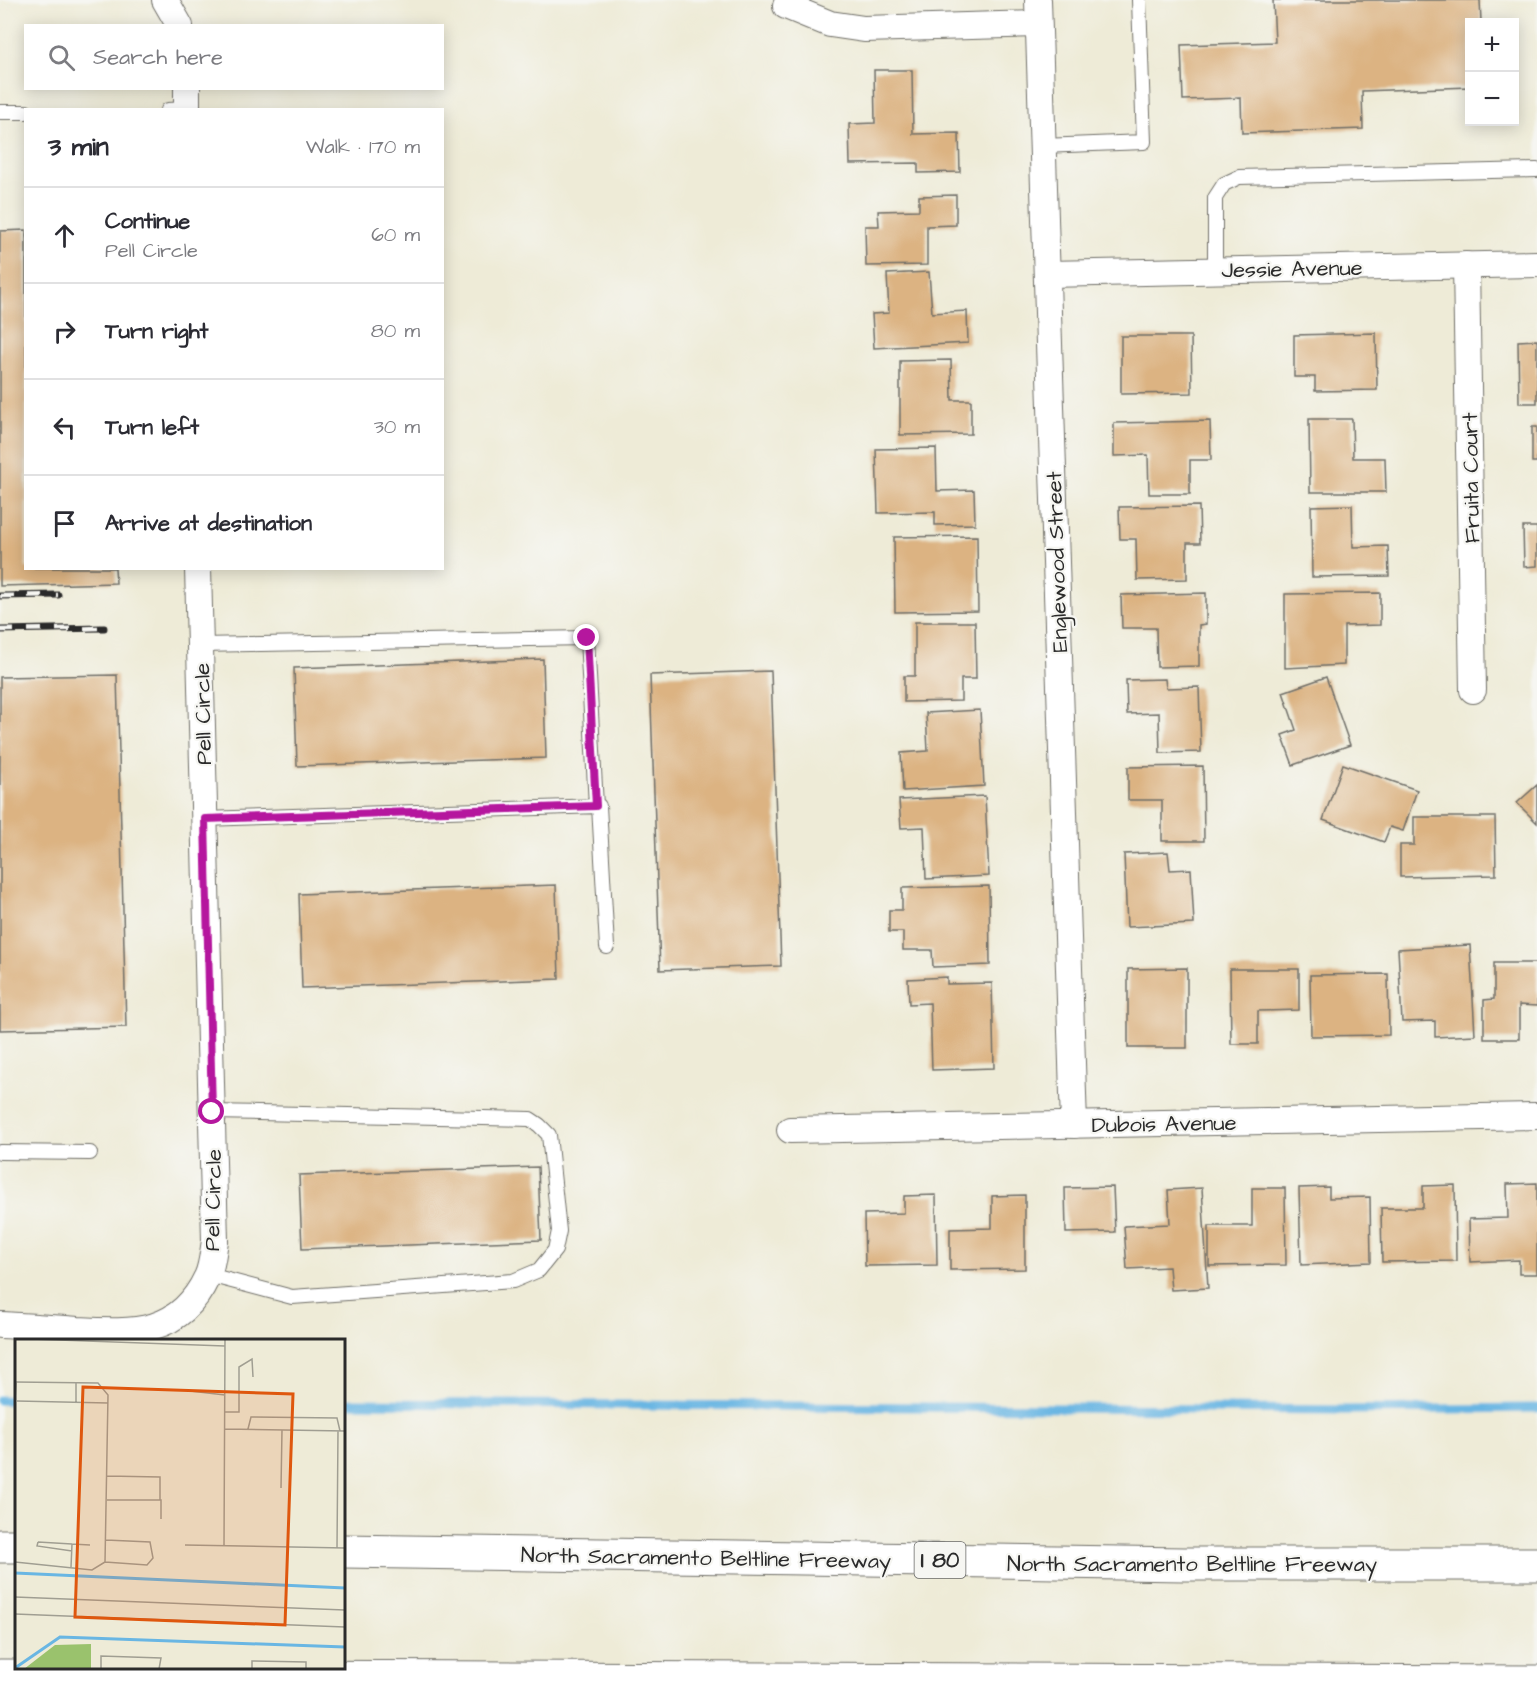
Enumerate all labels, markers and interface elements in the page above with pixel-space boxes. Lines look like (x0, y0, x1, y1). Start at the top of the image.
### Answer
map controls (1465, 18, 1519, 126)
button: + (1465, 18, 1519, 72)
search box (24, 24, 444, 90)
icon: search (45, 41, 78, 74)
text: Search here (93, 42, 223, 73)
button: − (1465, 72, 1519, 126)
text: 3 min (48, 129, 109, 165)
text: Walk · 170 m (306, 133, 420, 161)
text: Continue (105, 206, 190, 237)
icon: ahead (48, 219, 81, 252)
text: 60 m (371, 221, 420, 249)
text: Pell Circle (105, 237, 198, 265)
street label: Jessie Avenue (1221, 253, 1363, 286)
icon: right (48, 315, 81, 348)
text: Turn right (105, 316, 208, 347)
text: 80 m (371, 317, 420, 345)
icon: left (48, 411, 81, 444)
text: Turn left (105, 412, 199, 443)
street label: Fruita Court (1455, 412, 1488, 544)
text: 30 m (374, 413, 420, 441)
street label: Englewood Street (1039, 471, 1077, 653)
icon: arrive (48, 507, 81, 540)
text: Arrive at destination (105, 508, 312, 539)
route end (573, 624, 599, 650)
street label: Pell Circle (187, 663, 220, 765)
route start (198, 1098, 224, 1124)
street label: Dubois Avenue (1091, 1108, 1237, 1141)
street label: Pell Circle (197, 1149, 230, 1251)
inset map (15, 1339, 345, 1669)
street label: North Sacramento Beltline Freeway (521, 1540, 891, 1578)
road number: I 80 (914, 1542, 966, 1578)
street label: North Sacramento Beltline Freeway (1007, 1549, 1377, 1581)

